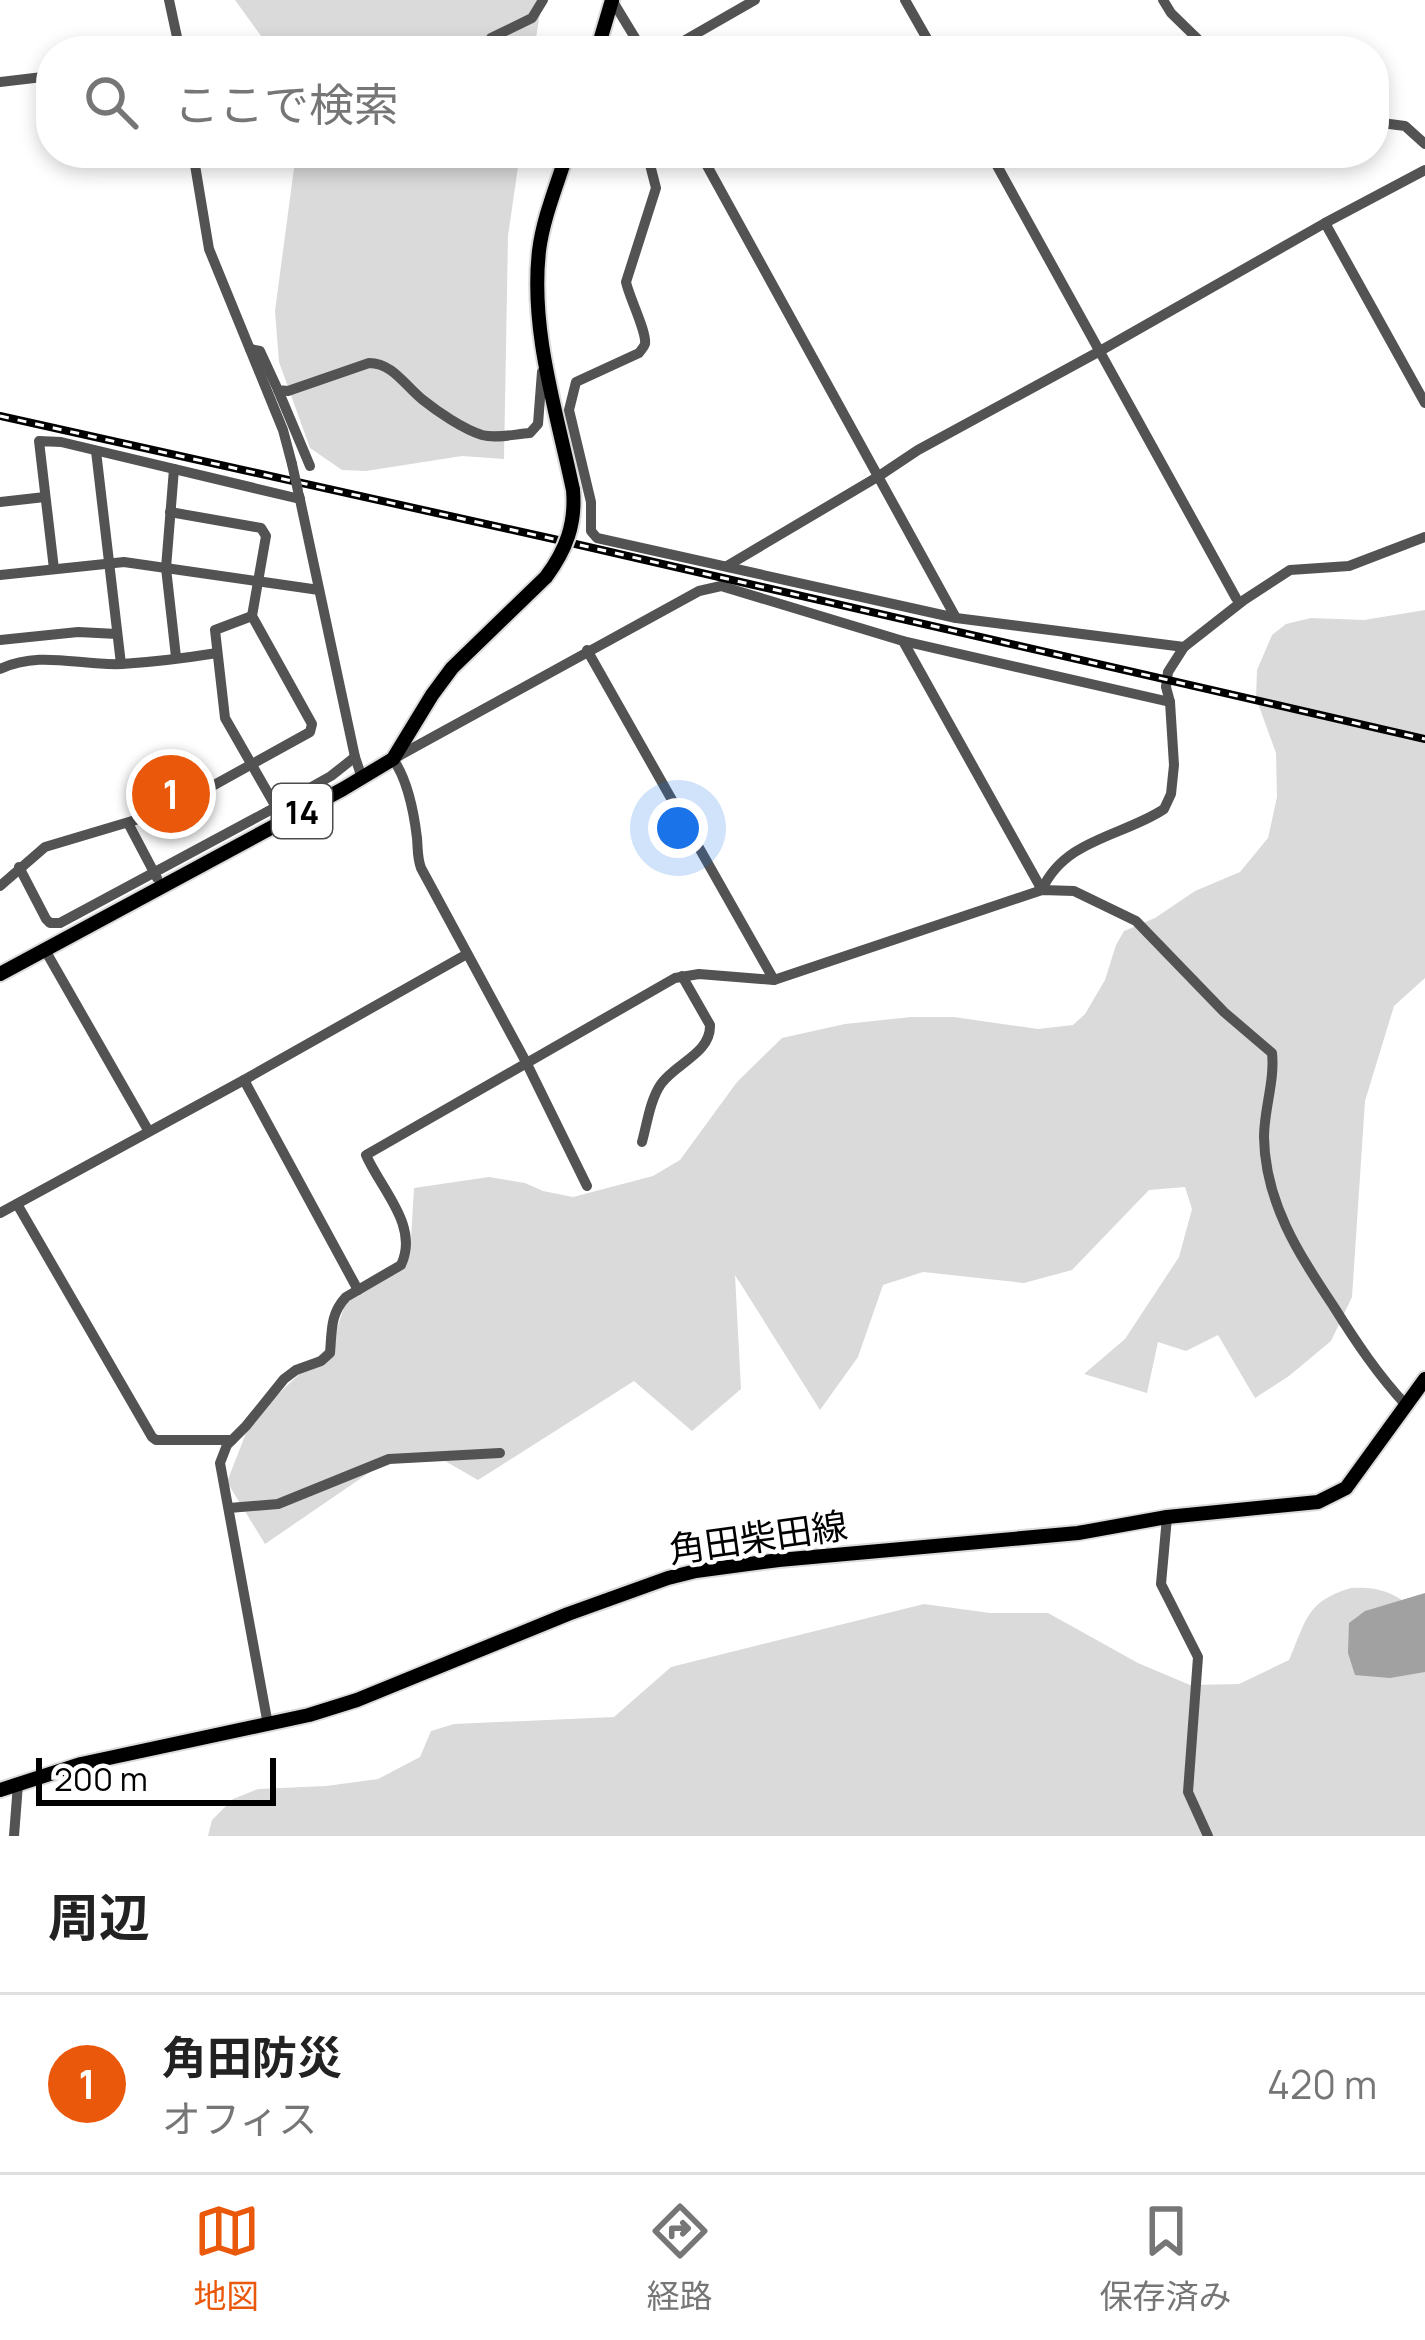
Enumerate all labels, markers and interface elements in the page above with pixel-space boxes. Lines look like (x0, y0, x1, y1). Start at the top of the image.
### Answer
search box (36, 36, 1389, 168)
icon: search (78, 69, 144, 135)
text: ここで検索 (174, 73, 399, 135)
pin: 1 (132, 749, 210, 839)
road number: 14 (272, 784, 332, 838)
your location (648, 798, 708, 858)
street label: 角田柴田線 (665, 1500, 851, 1574)
scale bar (36, 1752, 276, 1805)
text: 200 m (54, 1756, 148, 1801)
text: 周辺 (48, 1882, 150, 1951)
text: 角田防災 (162, 2026, 342, 2088)
text: 1 (78, 2057, 96, 2111)
text: 420 m (1267, 2057, 1377, 2111)
text: オフィス (162, 2091, 317, 2145)
tab: 地図 (194, 2198, 260, 2318)
tab: 経路 (647, 2198, 713, 2318)
tab: 保存済み (1100, 2198, 1232, 2318)

